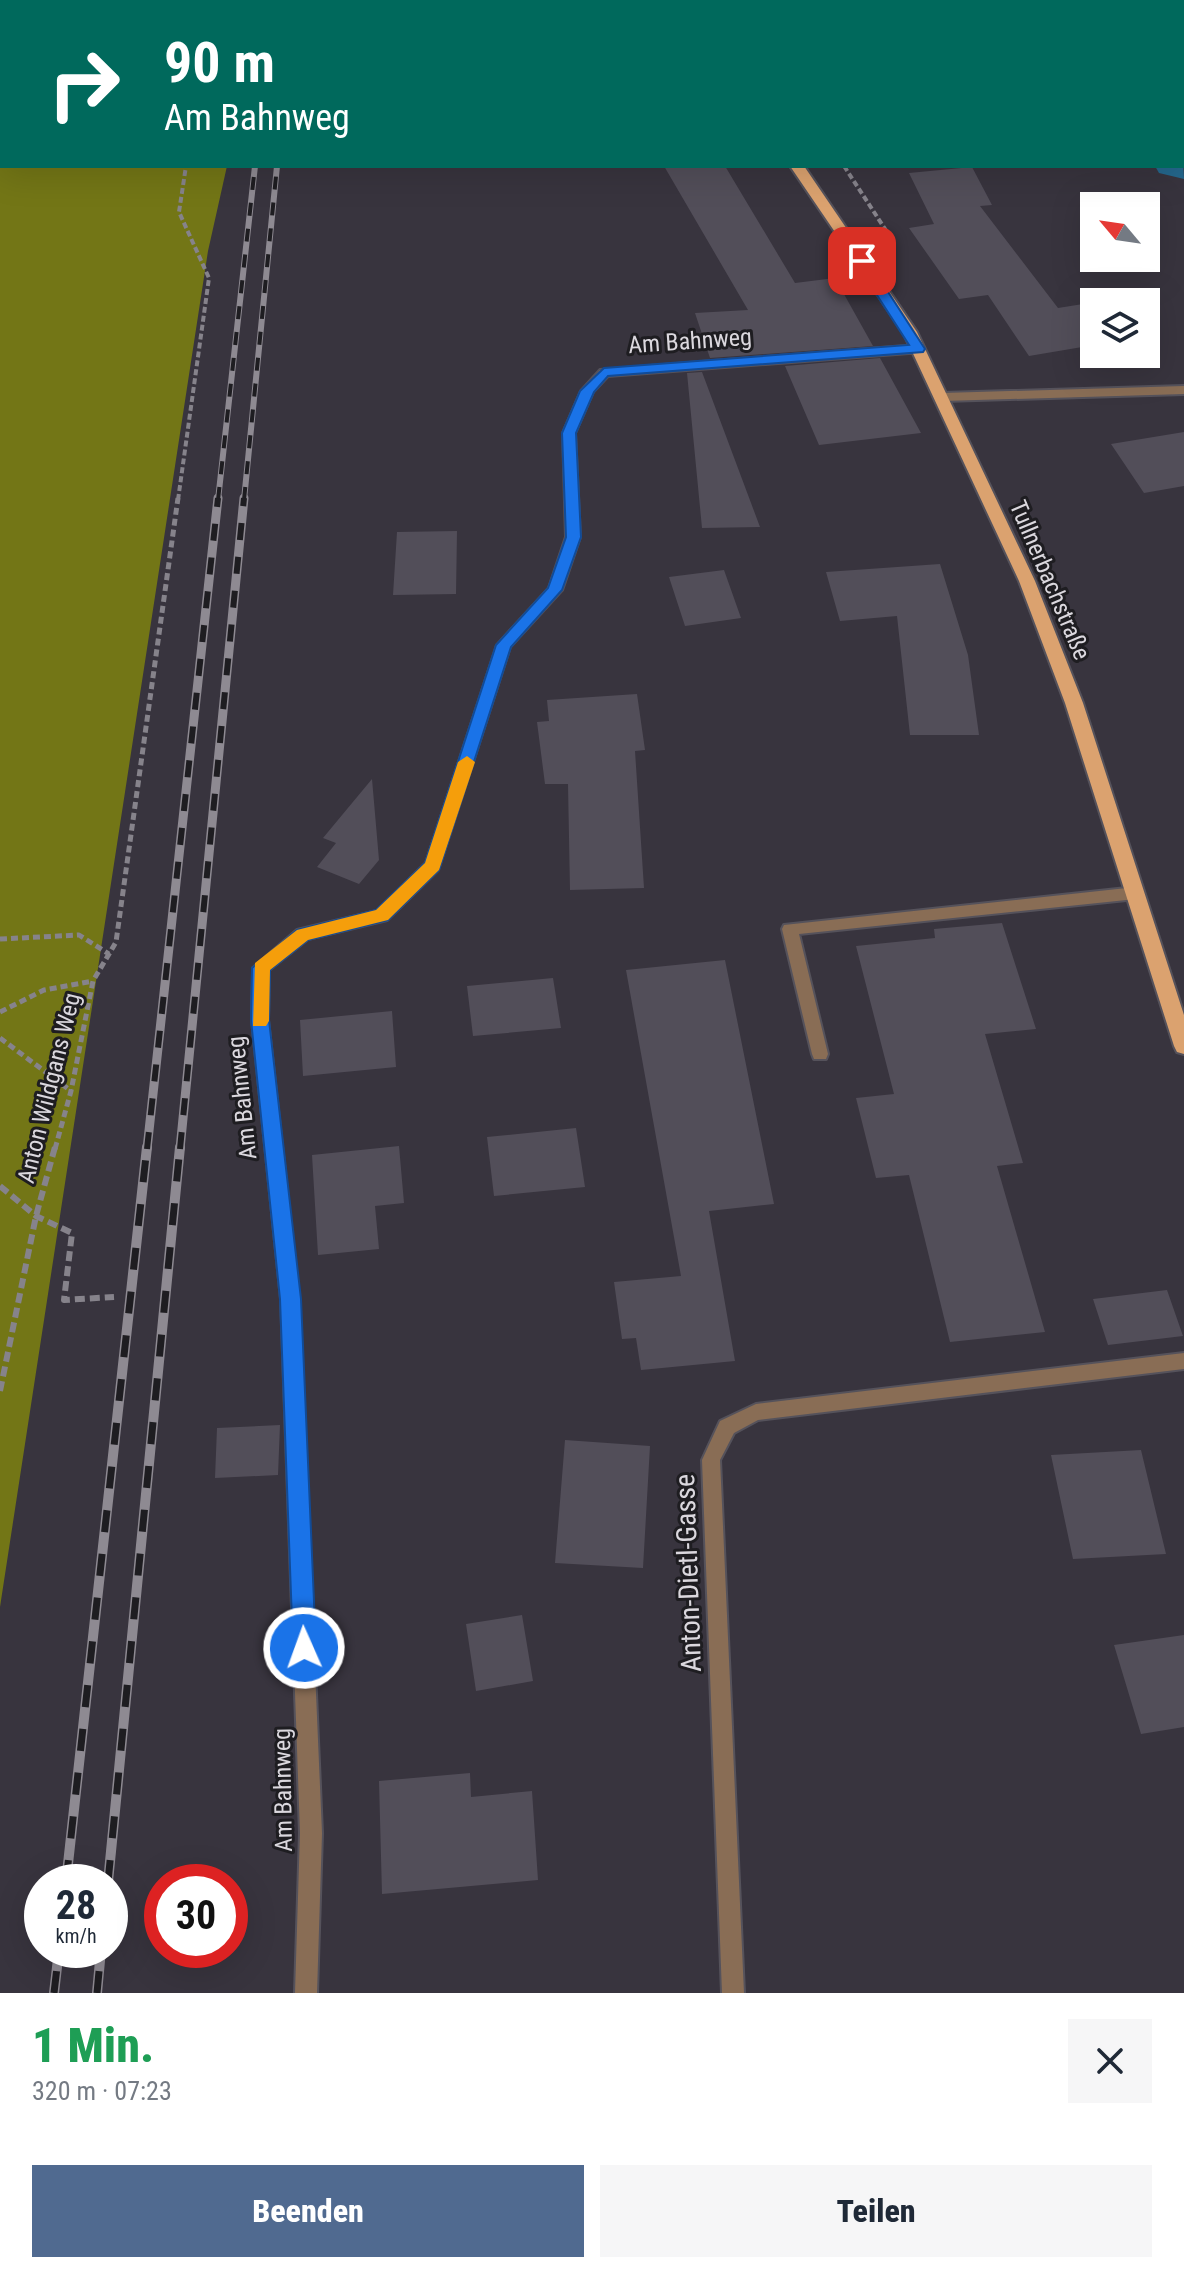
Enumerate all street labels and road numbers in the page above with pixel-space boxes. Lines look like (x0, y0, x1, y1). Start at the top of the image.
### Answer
street label: Am Bahnweg (627, 323, 753, 359)
street label: Tullnerbachstraße (1004, 496, 1096, 664)
street label: Anton Wildgans Weg (12, 990, 86, 1186)
street label: Am Bahnweg (222, 1035, 262, 1161)
street label: Anton-Dietl-Gasse (668, 1473, 708, 1673)
street label: Am Bahnweg (268, 1728, 298, 1852)

